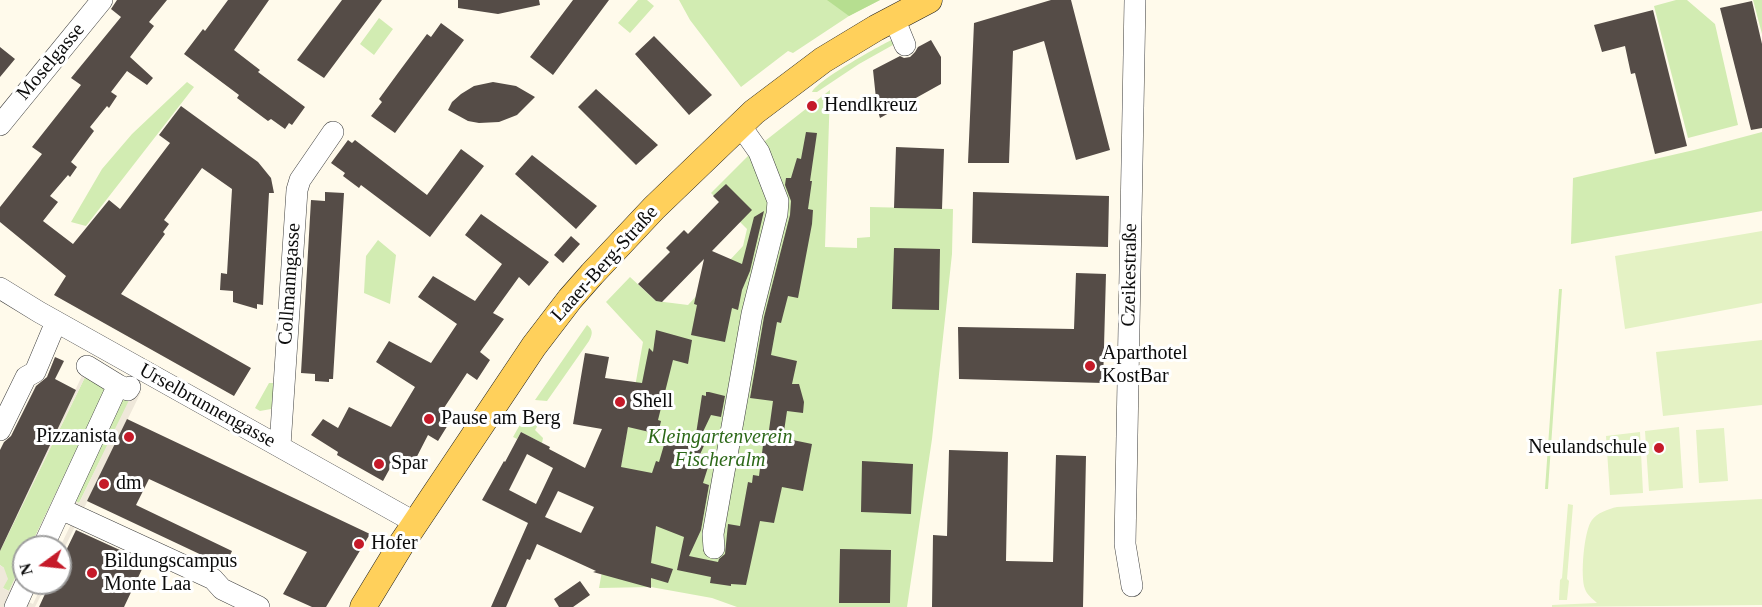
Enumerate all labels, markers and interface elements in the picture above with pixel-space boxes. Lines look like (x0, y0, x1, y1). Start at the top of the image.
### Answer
street label: Moselgasse (12, 19, 90, 105)
place label: Hendlkreuz (824, 94, 917, 118)
marker: Hendlkreuz (805, 99, 819, 113)
street label: Laaer-Berg-Straße (547, 201, 663, 327)
street label: Collmanngasse (274, 222, 306, 346)
street label: Czeikestraße (1117, 223, 1143, 327)
place label: Aparthotel KostBar (1102, 342, 1188, 389)
street label: Urselbrunnengasse (135, 359, 279, 453)
marker: Aparthotel KostBar (1083, 359, 1097, 373)
place label: Shell (632, 390, 673, 414)
marker: Shell (613, 395, 627, 409)
place label: Pause am Berg (441, 407, 561, 431)
marker: Pause am Berg (422, 412, 436, 426)
place label: Pizzanista (36, 425, 117, 449)
park label: Kleingartenverein Fischeralm (648, 426, 792, 473)
marker: Pizzanista (122, 430, 136, 444)
place label: Neulandschule (1528, 436, 1647, 460)
marker: Neulandschule (1652, 441, 1666, 455)
place label: Spar (391, 452, 428, 476)
marker: Spar (372, 457, 386, 471)
place label: dm (116, 472, 142, 496)
marker: dm (97, 477, 111, 491)
place label: Hofer (371, 532, 418, 556)
north arrow (12, 535, 72, 595)
marker: Hofer (352, 537, 366, 551)
place label: Bildungscampus Monte Laa (104, 550, 237, 597)
text: N (16, 561, 36, 577)
marker: Bildungscampus Monte Laa (85, 566, 99, 580)

